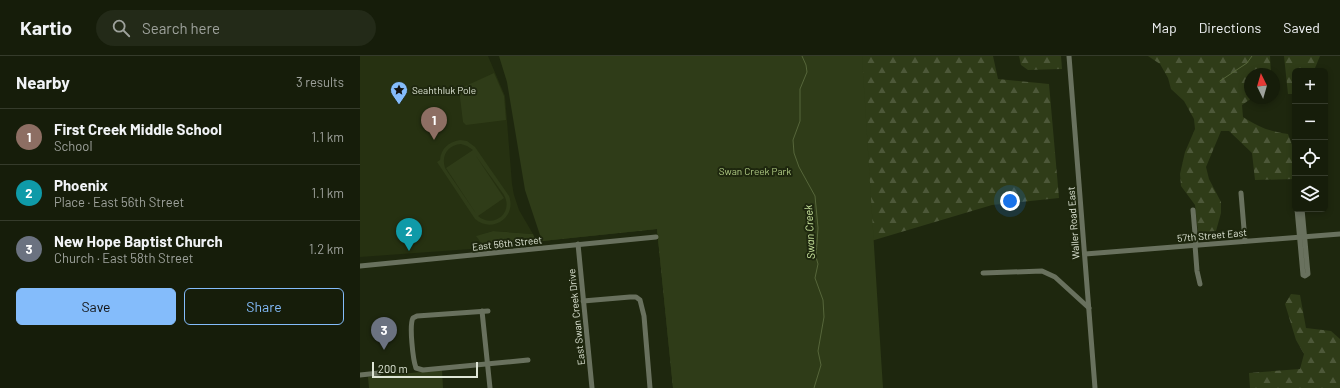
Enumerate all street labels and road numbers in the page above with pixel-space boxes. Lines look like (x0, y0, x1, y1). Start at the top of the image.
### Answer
street label: Waller Road East (1064, 186, 1082, 260)
street label: 57th Street East (1177, 226, 1248, 244)
street label: East 56th Street (471, 233, 543, 253)
street label: East Swan Creek Drive (565, 268, 587, 366)

